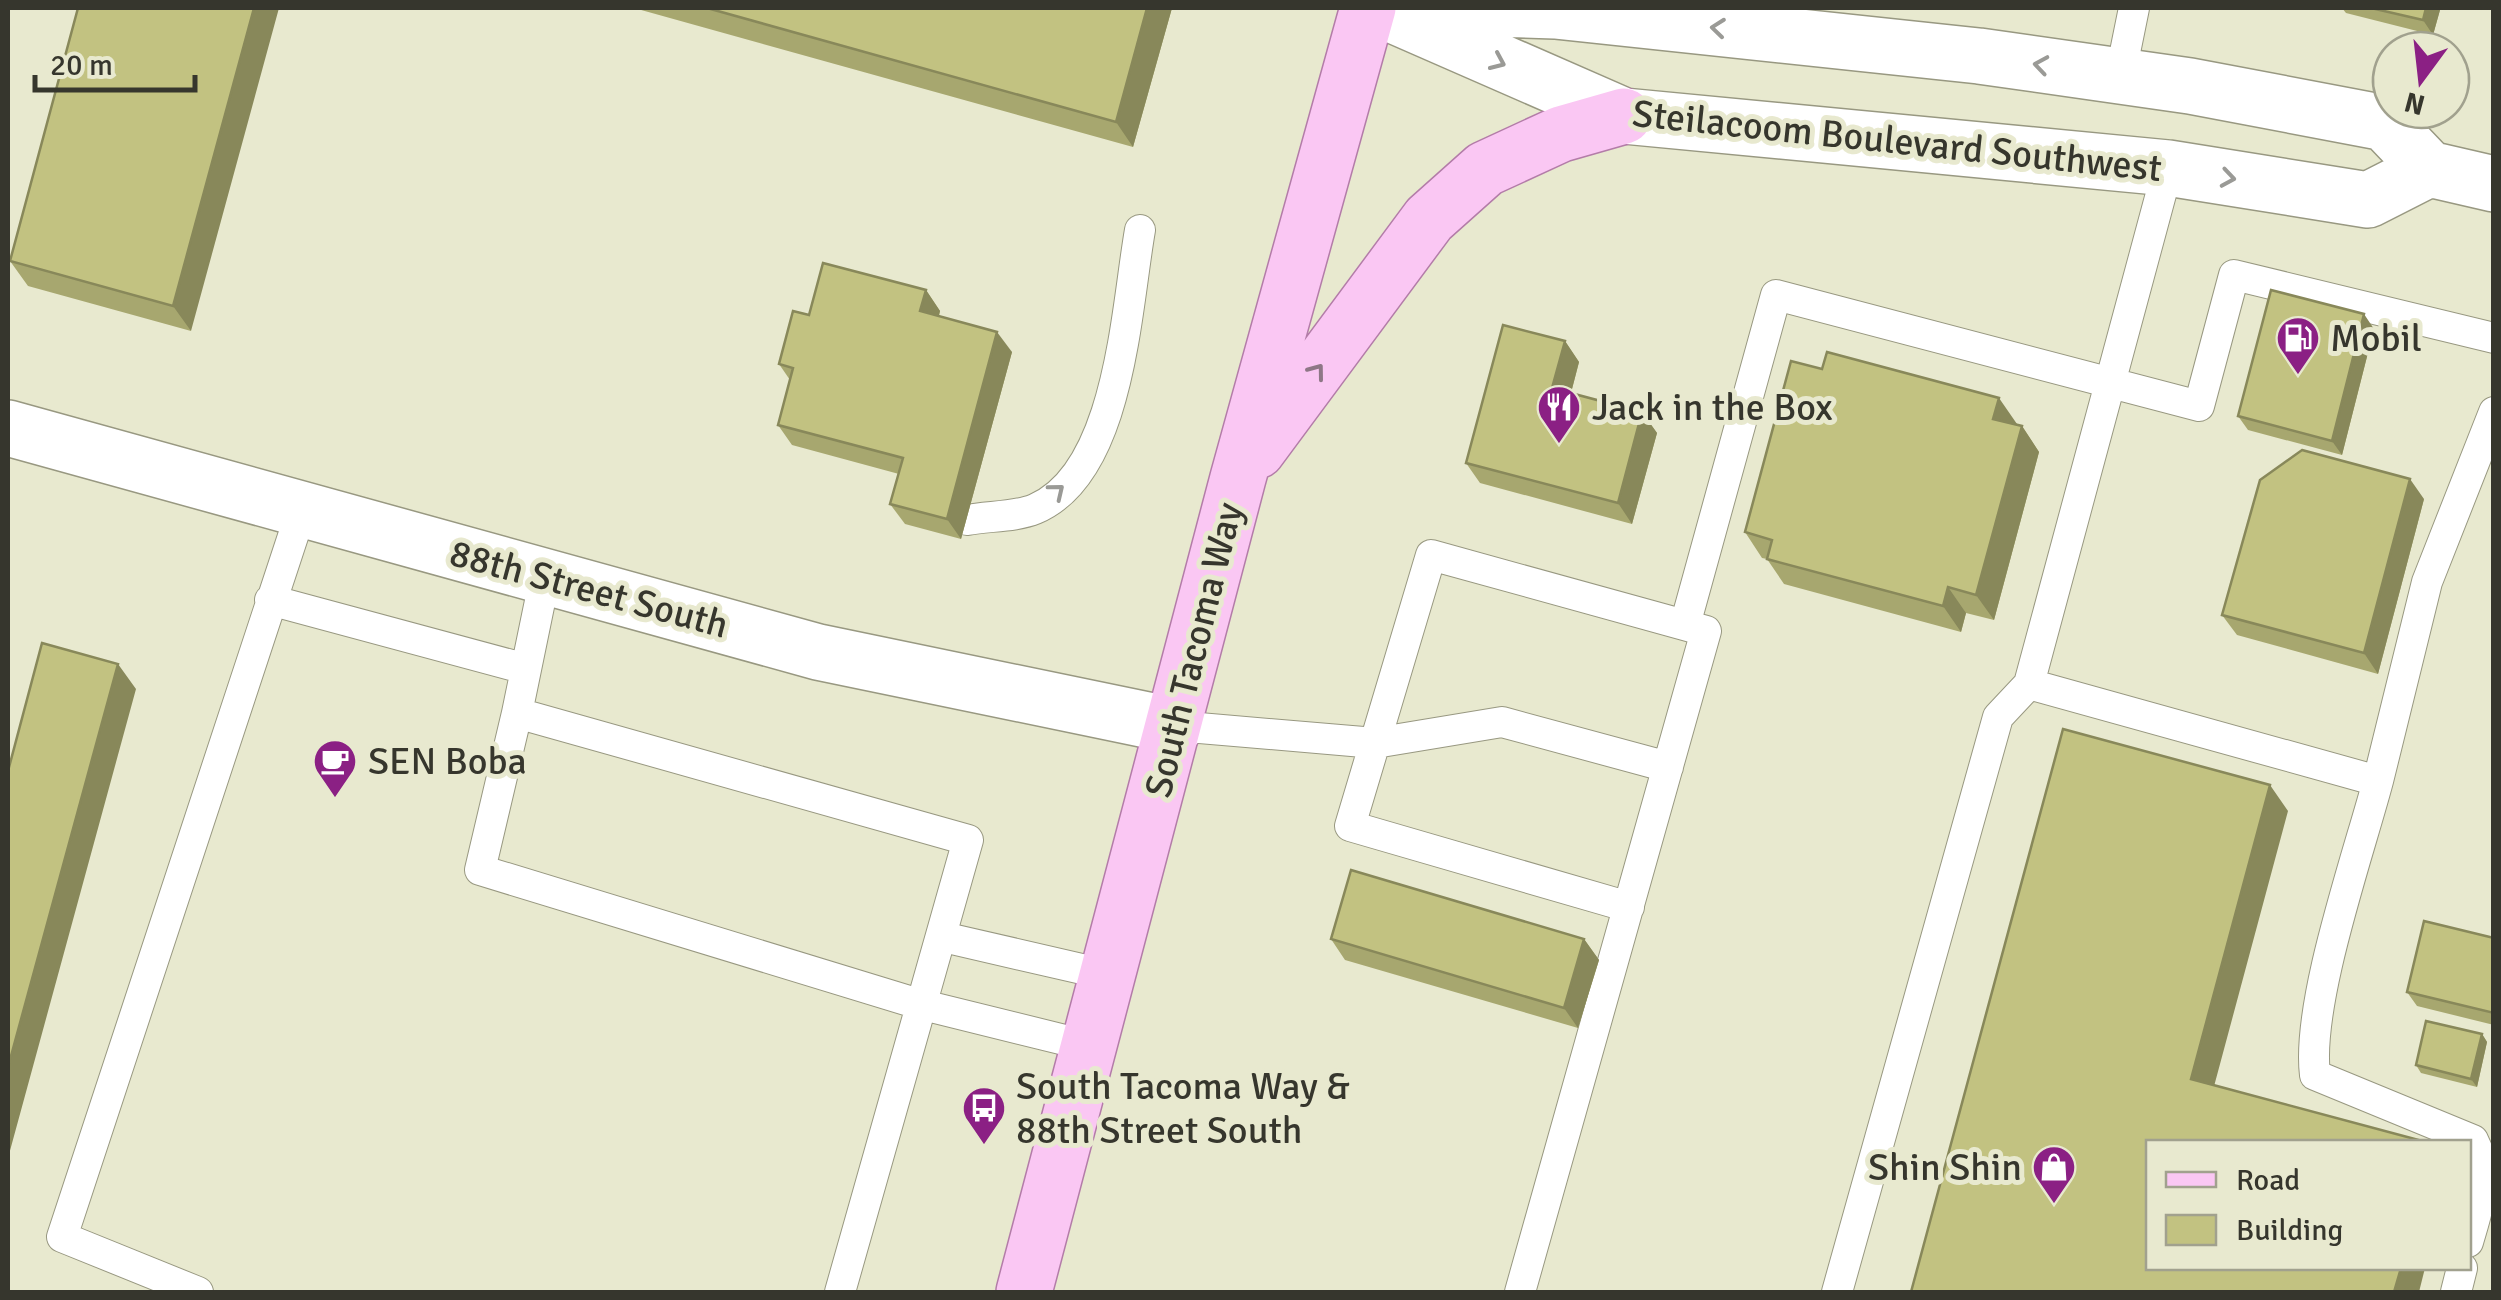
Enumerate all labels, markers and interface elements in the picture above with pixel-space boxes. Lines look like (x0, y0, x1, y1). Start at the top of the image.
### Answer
one-way arrow (1710, 18, 1726, 39)
scale bar (35, 30, 195, 92)
north arrow (2371, 30, 2471, 130)
text: 20 m (50, 47, 113, 84)
one-way arrow (1488, 49, 1506, 69)
one-way arrow (2033, 55, 2050, 76)
text: N (2401, 84, 2429, 122)
street label: Steilacoom Boulevard Southwest (1630, 90, 2164, 192)
one-way arrow (2220, 167, 2236, 188)
fuel station icon: Mobil (2275, 315, 2321, 376)
place label: Mobil (2330, 315, 2422, 362)
one-way arrow (1305, 364, 1322, 382)
restaurant icon: Jack in the Box (1536, 384, 1582, 445)
place label: Jack in the Box (1592, 384, 1833, 431)
one-way arrow (1046, 485, 1064, 503)
street label: South Tacoma Way (1135, 498, 1253, 802)
street label: 88th Street South (445, 529, 733, 649)
cafe icon: SEN Boba (312, 738, 358, 799)
place label: SEN Boba (368, 738, 527, 785)
place label: South Tacoma Way & 88th Street South (1016, 1063, 1350, 1154)
bus stop icon: South Tacoma Way & 88th Street South (961, 1085, 1007, 1146)
legend (2146, 1140, 2471, 1270)
place label: Shin Shin (1868, 1144, 2022, 1191)
shop icon: Shin Shin (2031, 1144, 2077, 1205)
text: Road (2236, 1162, 2300, 1199)
text: Building (2236, 1212, 2343, 1249)

